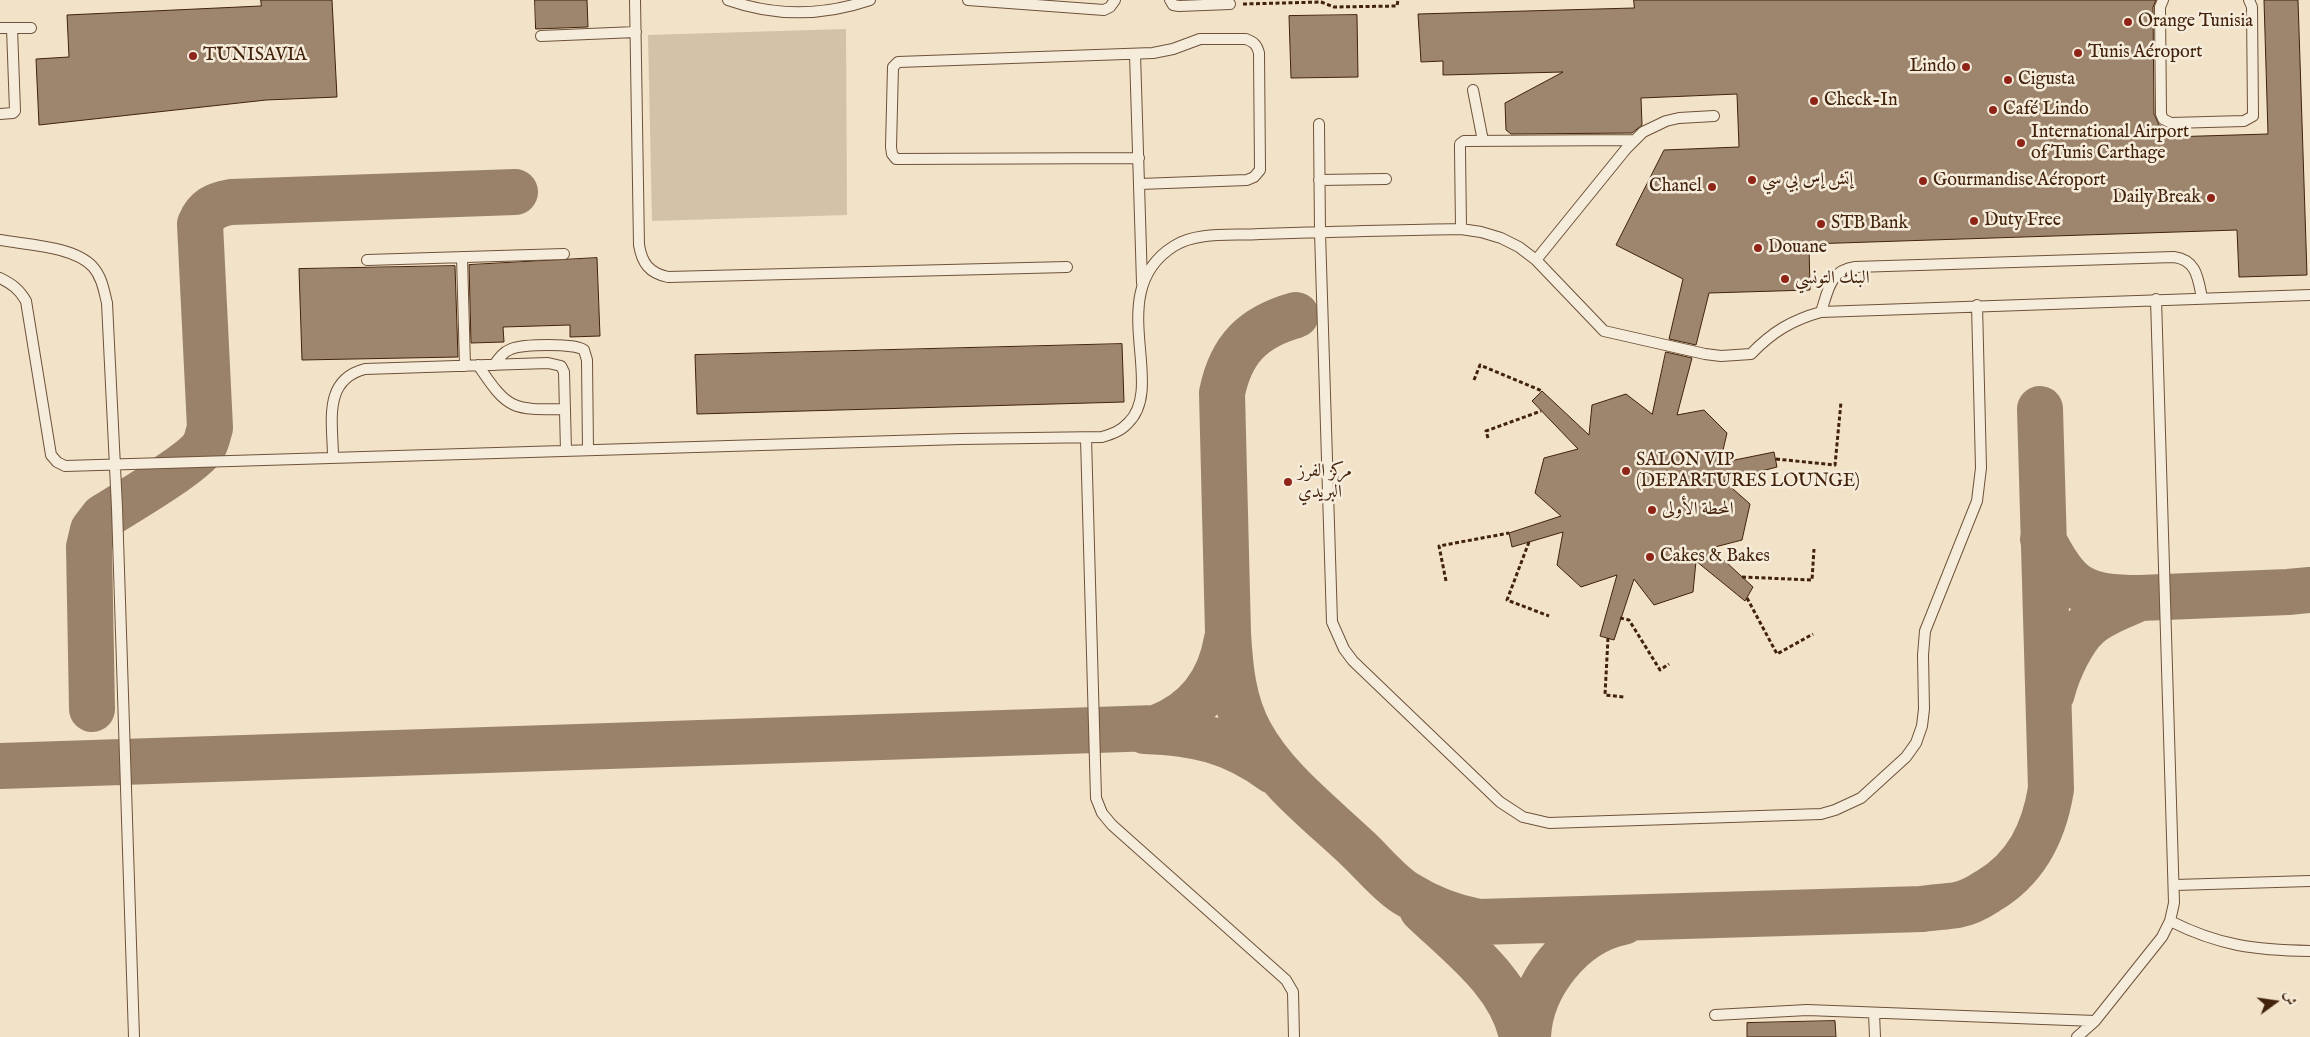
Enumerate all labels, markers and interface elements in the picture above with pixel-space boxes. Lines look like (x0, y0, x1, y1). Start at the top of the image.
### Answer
place label: Orange Tunisia (2138, 11, 2253, 33)
marker: Orange Tunisia (2122, 16, 2134, 28)
place label: Tunis Aéroport (2088, 42, 2202, 64)
place label: TUNISAVIA (203, 45, 307, 67)
marker: Tunis Aéroport (2072, 47, 2084, 59)
marker: TUNISAVIA (187, 50, 199, 62)
place label: Lindo (1909, 56, 1956, 78)
marker: Lindo (1960, 61, 1972, 73)
place label: Cigusta (2018, 69, 2075, 91)
marker: Cigusta (2002, 74, 2014, 86)
place label: Check-In (1824, 90, 1898, 112)
marker: Check-In (1808, 95, 1820, 107)
place label: Café Lindo (2003, 99, 2089, 121)
marker: Café Lindo (1987, 104, 1999, 116)
place label: International Airport of Tunis Carthage (2031, 122, 2189, 164)
marker: International Airport of Tunis Carthage (2015, 137, 2027, 149)
place label: إتش إس بي سي (1762, 169, 1853, 191)
place label: Gourmandise Aéroport (1933, 170, 2106, 192)
marker: إتش إس بي سي (1746, 174, 1758, 186)
marker: Gourmandise Aéroport (1917, 175, 1929, 187)
place label: Chanel (1649, 176, 1702, 198)
marker: Chanel (1706, 181, 1718, 193)
place label: Daily Break (2112, 187, 2201, 209)
marker: Daily Break (2205, 192, 2217, 204)
place label: Duty Free (1984, 210, 2061, 232)
place label: STB Bank (1831, 213, 1908, 235)
marker: Duty Free (1968, 215, 1980, 227)
marker: STB Bank (1815, 218, 1827, 230)
place label: Douane (1768, 237, 1827, 259)
marker: Douane (1752, 242, 1764, 254)
place label: البنك التونسي (1795, 268, 1870, 290)
marker: البنك التونسي (1779, 273, 1791, 285)
place label: SALON VIP (DEPARTURES LOUNGE) (1636, 450, 1860, 492)
place label: مركز الفرز البريدي (1298, 461, 1352, 504)
marker: SALON VIP (DEPARTURES LOUNGE) (1620, 465, 1632, 477)
marker: مركز الفرز البريدي (1282, 476, 1294, 488)
place label: المحطة الأولى (1662, 499, 1734, 521)
marker: المحطة الأولى (1646, 504, 1658, 516)
place label: Cakes & Bakes (1660, 546, 1770, 568)
marker: Cakes & Bakes (1644, 551, 1656, 563)
north arrow (2250, 977, 2300, 1027)
text: ش (2279, 989, 2300, 1007)

